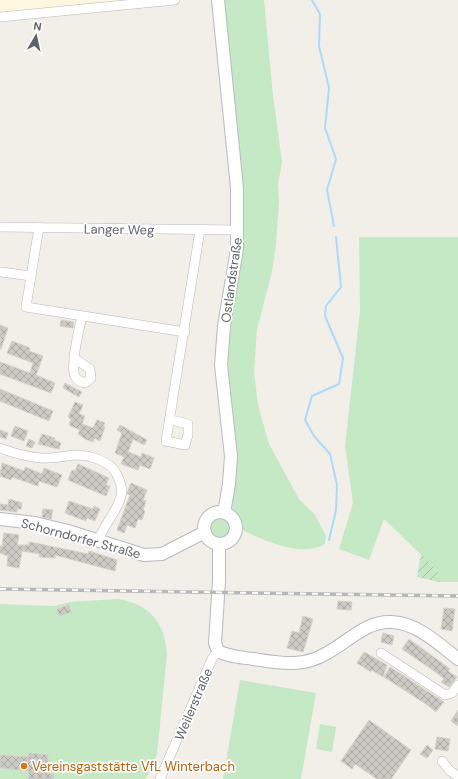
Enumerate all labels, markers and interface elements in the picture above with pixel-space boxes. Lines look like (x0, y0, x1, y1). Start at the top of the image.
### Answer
north arrow (16, 16, 56, 56)
text: N (33, 19, 43, 34)
street label: Langer Weg (84, 220, 154, 239)
street label: Ostlandstraße (217, 236, 246, 324)
street label: Schorndorfer Straße (19, 514, 143, 563)
street label: Weilerstraße (171, 666, 216, 743)
place label: Vereinsgaststätte VfL Winterbach (32, 758, 235, 775)
marker: Vereinsgaststätte VfL Winterbach (19, 761, 29, 771)

